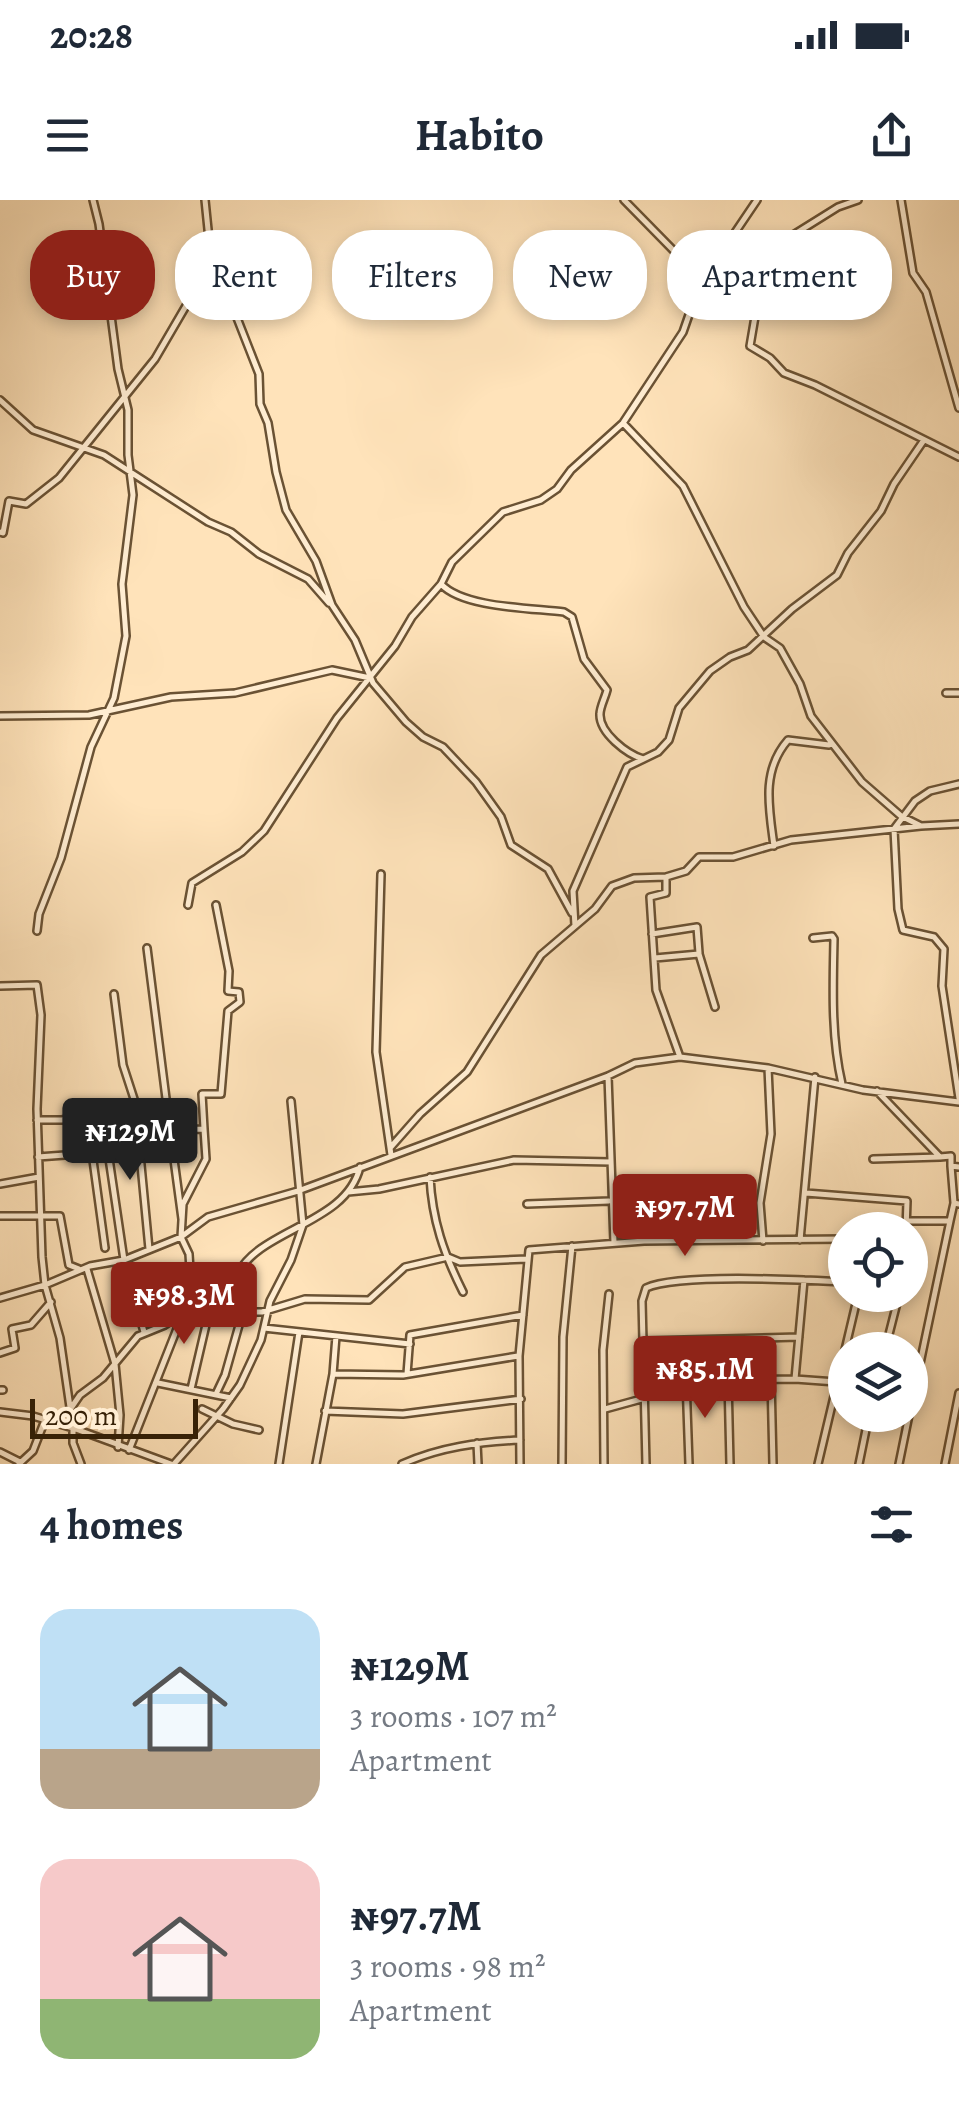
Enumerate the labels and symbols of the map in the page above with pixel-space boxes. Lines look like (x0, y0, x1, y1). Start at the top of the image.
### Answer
pin: ₦129M (60, 1098, 200, 1183)
pin: ₦97.7M (604, 1174, 766, 1259)
pin: ₦98.3M (103, 1262, 265, 1347)
pin: ₦85.1M (624, 1336, 786, 1421)
scale bar (30, 1394, 198, 1438)

